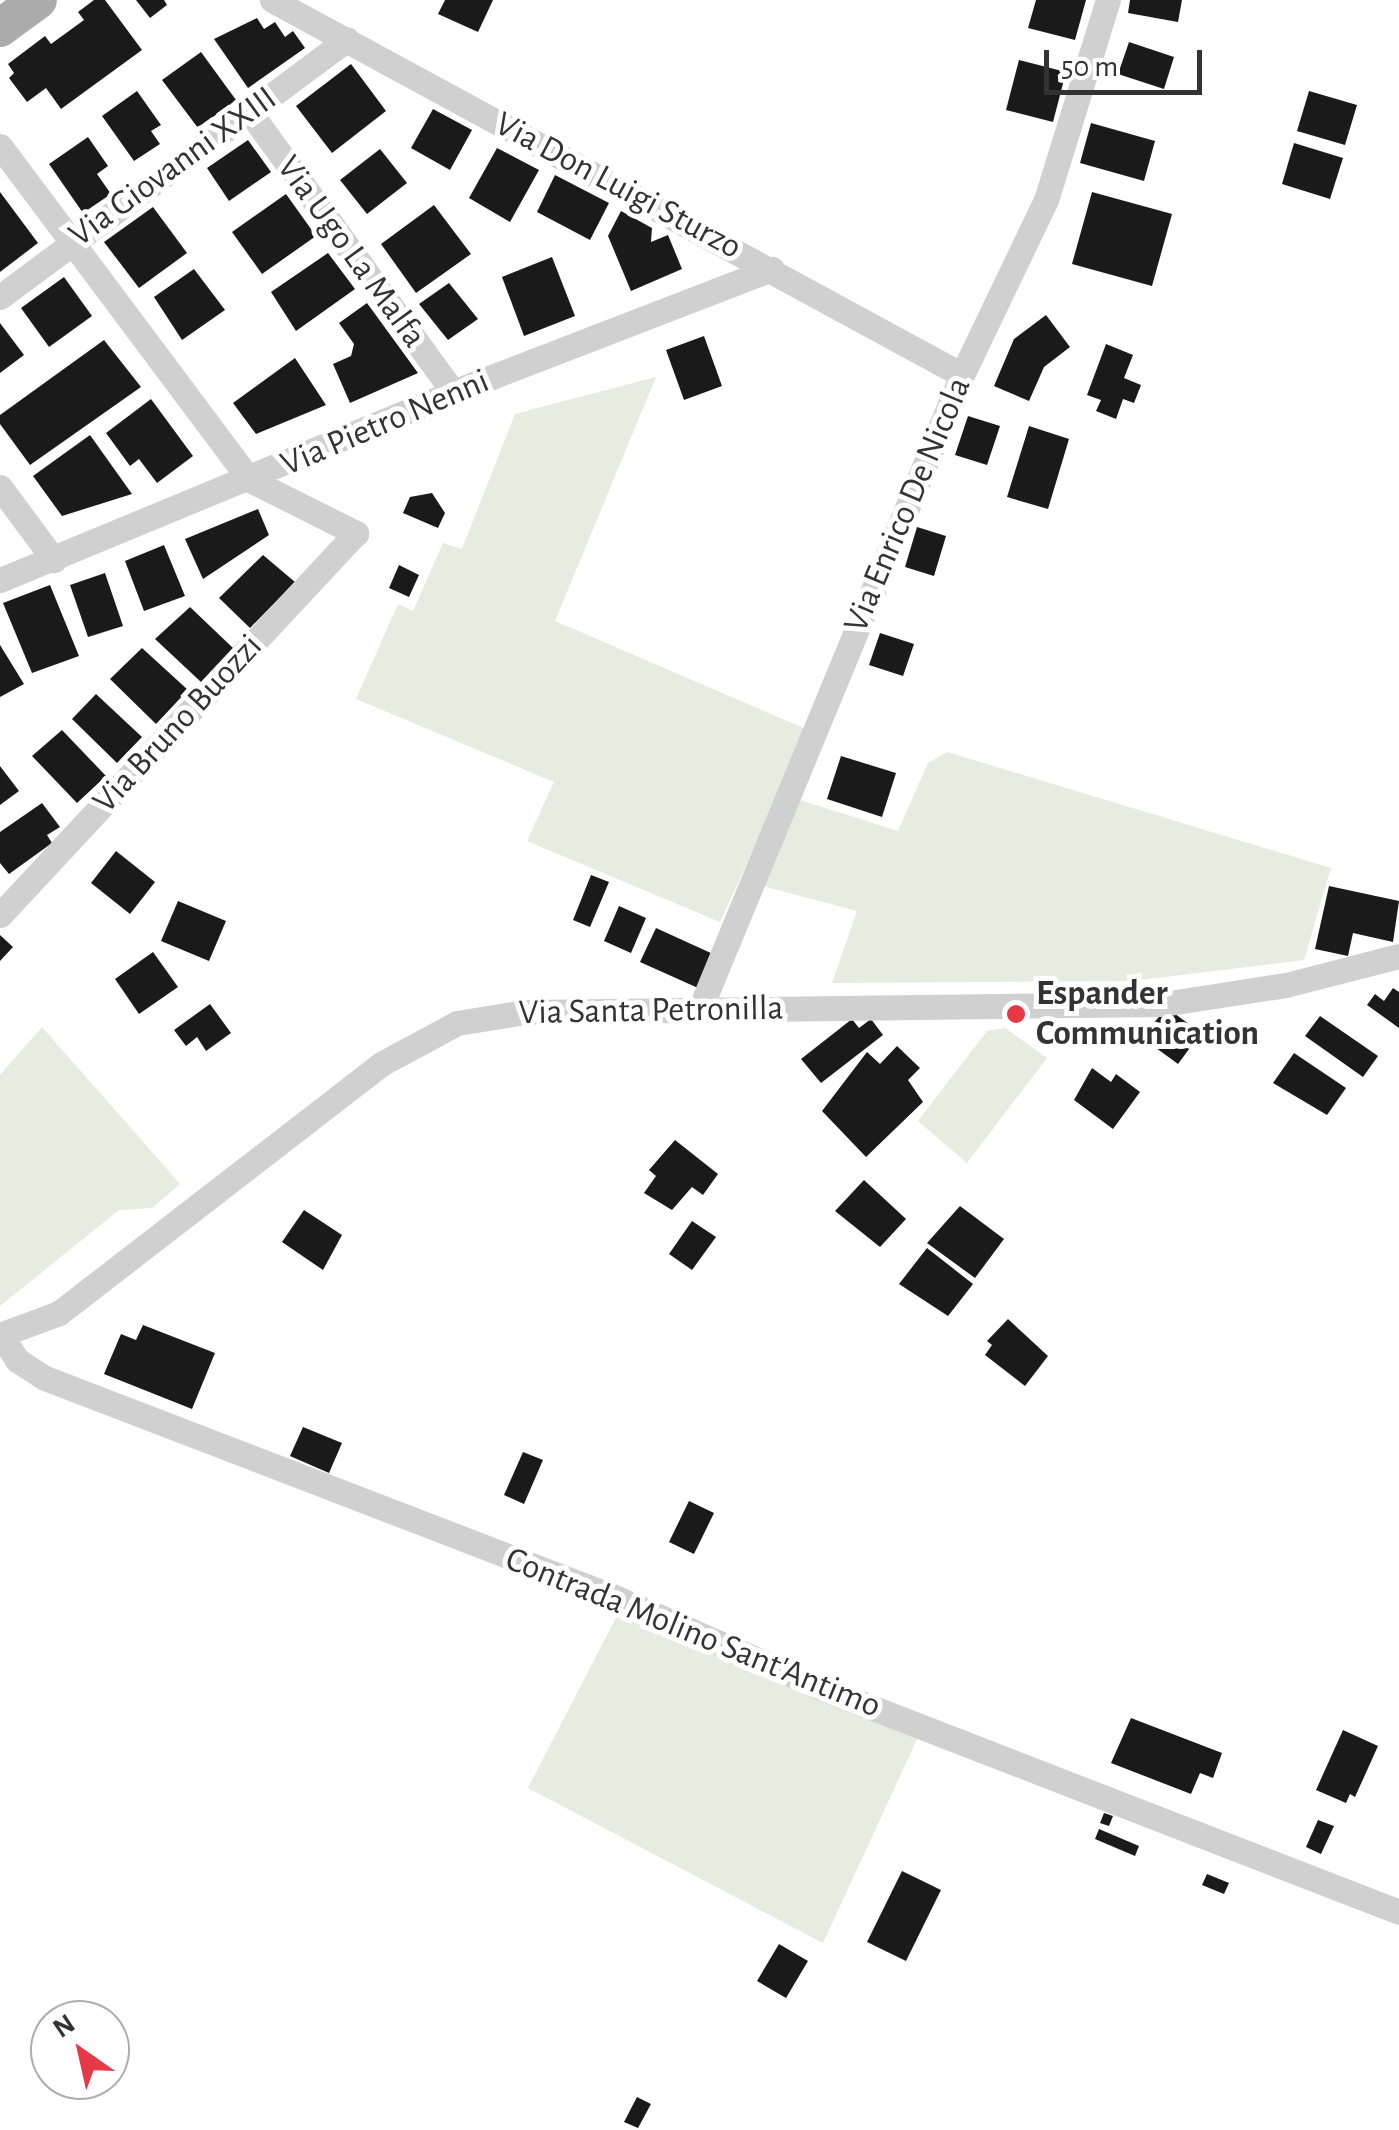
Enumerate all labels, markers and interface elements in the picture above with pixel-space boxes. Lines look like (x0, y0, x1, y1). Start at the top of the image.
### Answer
scale bar (1049, 30, 1206, 92)
text: 50 m (1061, 52, 1118, 82)
street label: Via Giovanni XXIII (61, 78, 285, 256)
street label: Via Don Luigi Sturzo (488, 103, 748, 269)
street label: Via Ugo La Malfa (267, 148, 435, 356)
street label: Via Pietro Nenni (275, 360, 495, 486)
street label: Via Enrico De Nicola (835, 371, 981, 639)
street label: Via Bruno Buozzi (85, 626, 271, 822)
place label: Espander Communication (1036, 973, 1259, 1055)
street label: Via Santa Petronilla (518, 988, 784, 1034)
marker: Espander Communication (1005, 1003, 1027, 1025)
street label: Contrada Molino Sant'Antimo (499, 1538, 887, 1728)
north arrow (30, 2000, 130, 2100)
text: N (48, 2010, 80, 2044)

